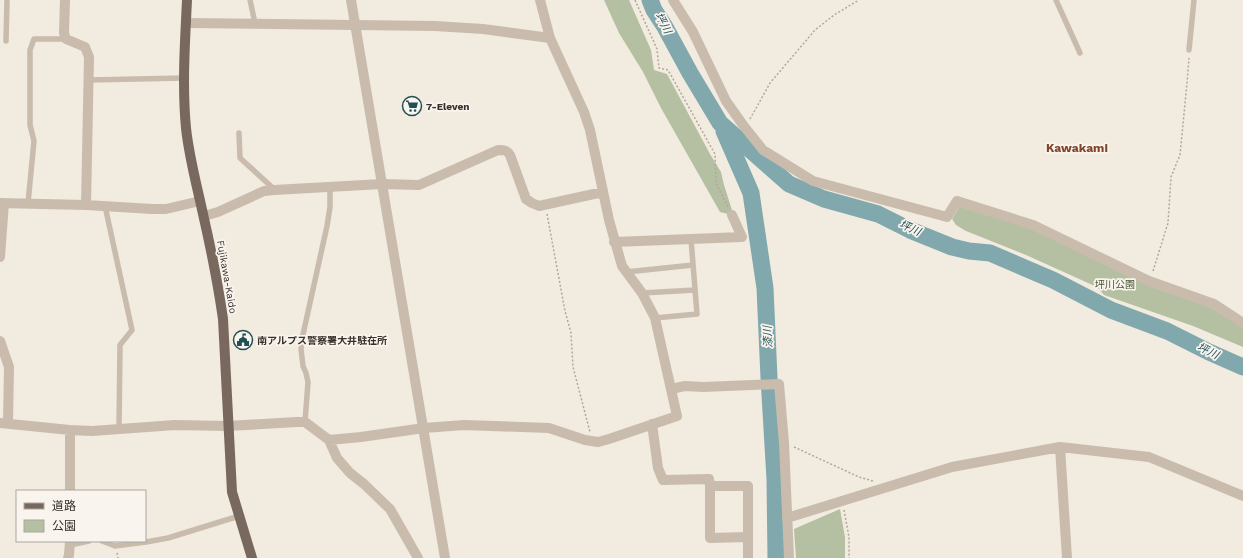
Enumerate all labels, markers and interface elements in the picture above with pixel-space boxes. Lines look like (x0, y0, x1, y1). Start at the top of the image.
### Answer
water label: 坪川 (652, 10, 674, 37)
supermarket icon: 7-Eleven (401, 95, 423, 117)
place label: 7-Eleven (426, 101, 470, 112)
district label: Kawakami (1046, 141, 1108, 155)
water label: 坪川 (897, 218, 924, 239)
street label: Fujikawa-Kaido (215, 240, 239, 314)
park label: 坪川公園 (1095, 279, 1135, 290)
water label: 漆川 (761, 325, 775, 348)
public building icon: 南アルプス警察署大井駐在所 (232, 329, 254, 351)
place label: 南アルプス警察署大井駐在所 (257, 335, 387, 346)
water label: 坪川 (1195, 340, 1222, 362)
legend (16, 490, 146, 542)
text: 道路 (52, 499, 76, 513)
text: 公園 (52, 519, 76, 533)

